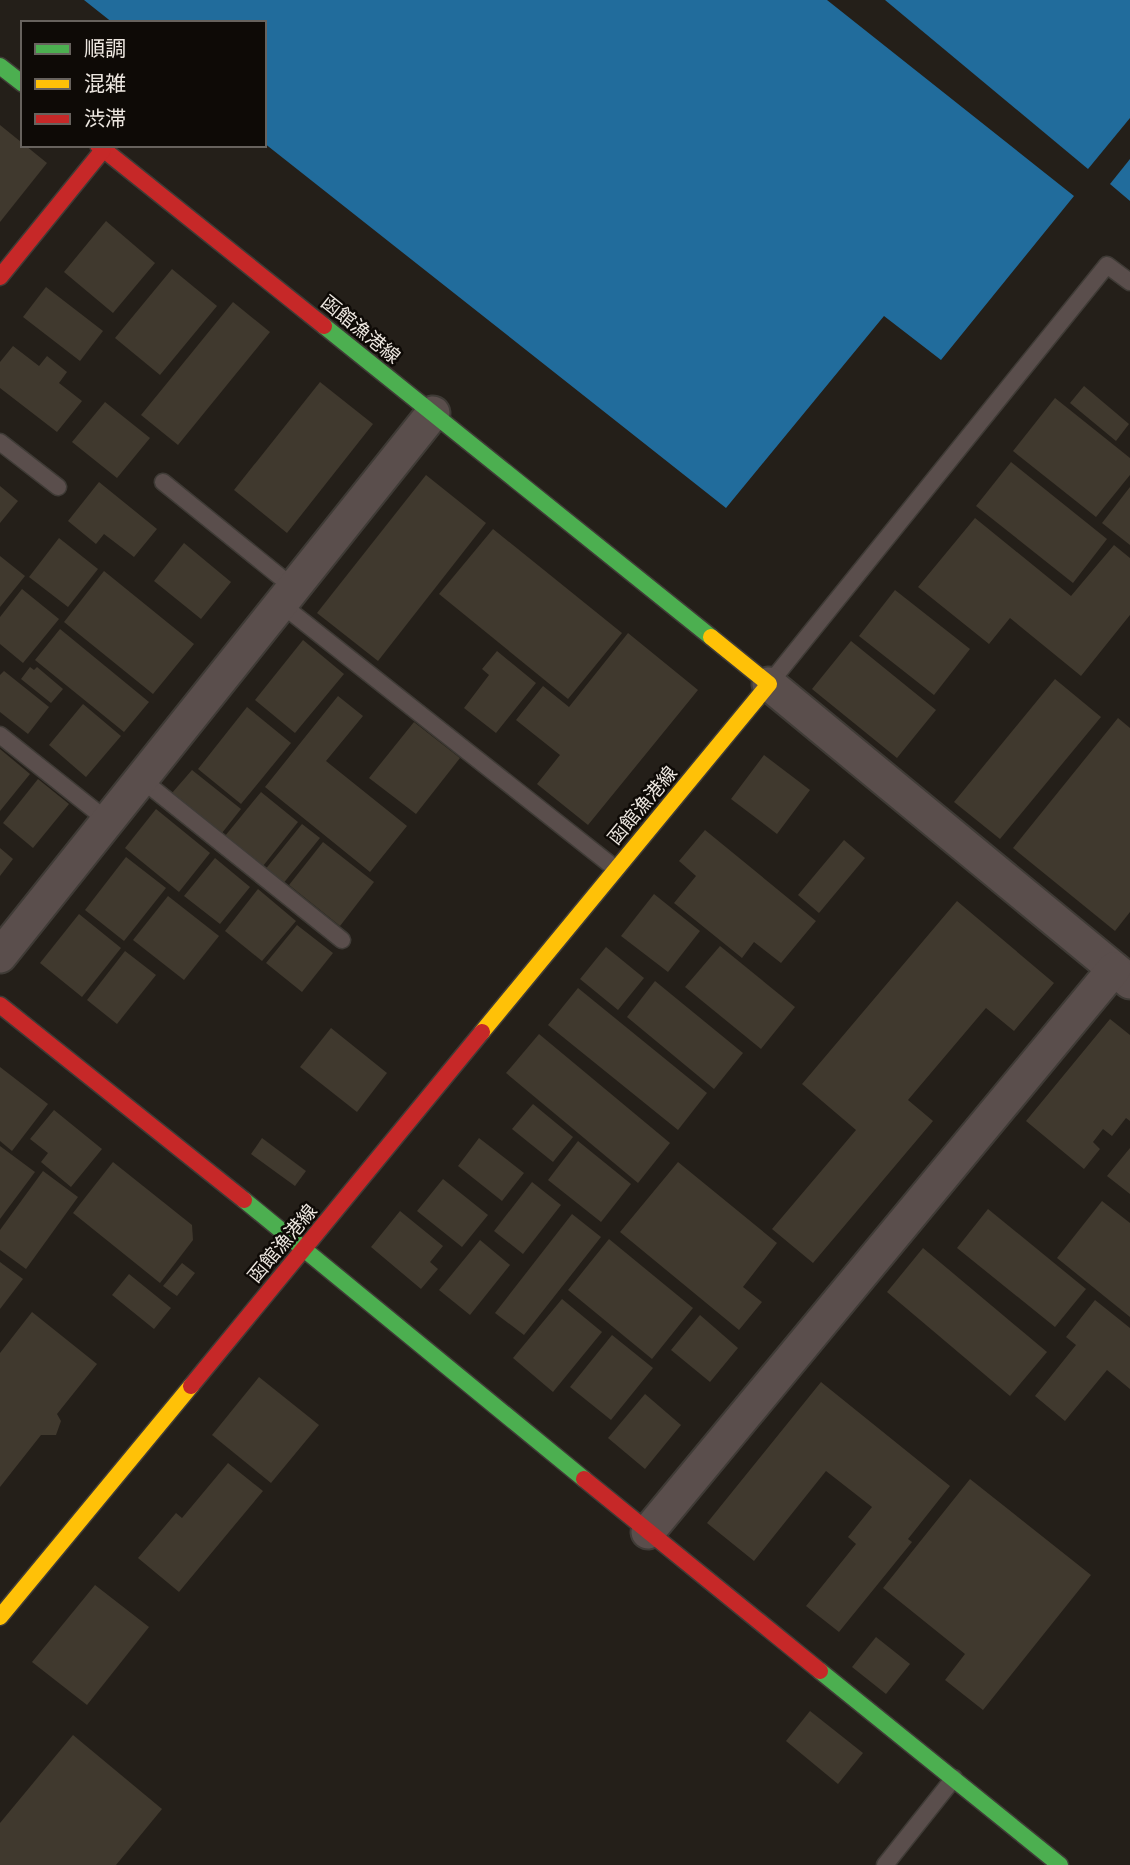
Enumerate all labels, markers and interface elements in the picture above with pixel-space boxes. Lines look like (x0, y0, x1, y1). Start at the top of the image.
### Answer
legend (21, 21, 266, 147)
text: 順調 (84, 36, 126, 62)
text: 混雑 (84, 71, 126, 97)
text: 渋滞 (84, 106, 126, 132)
street label: 函館漁港線 (316, 291, 405, 369)
street label: 函館漁港線 (603, 762, 682, 850)
street label: 函館漁港線 (243, 1200, 322, 1288)

